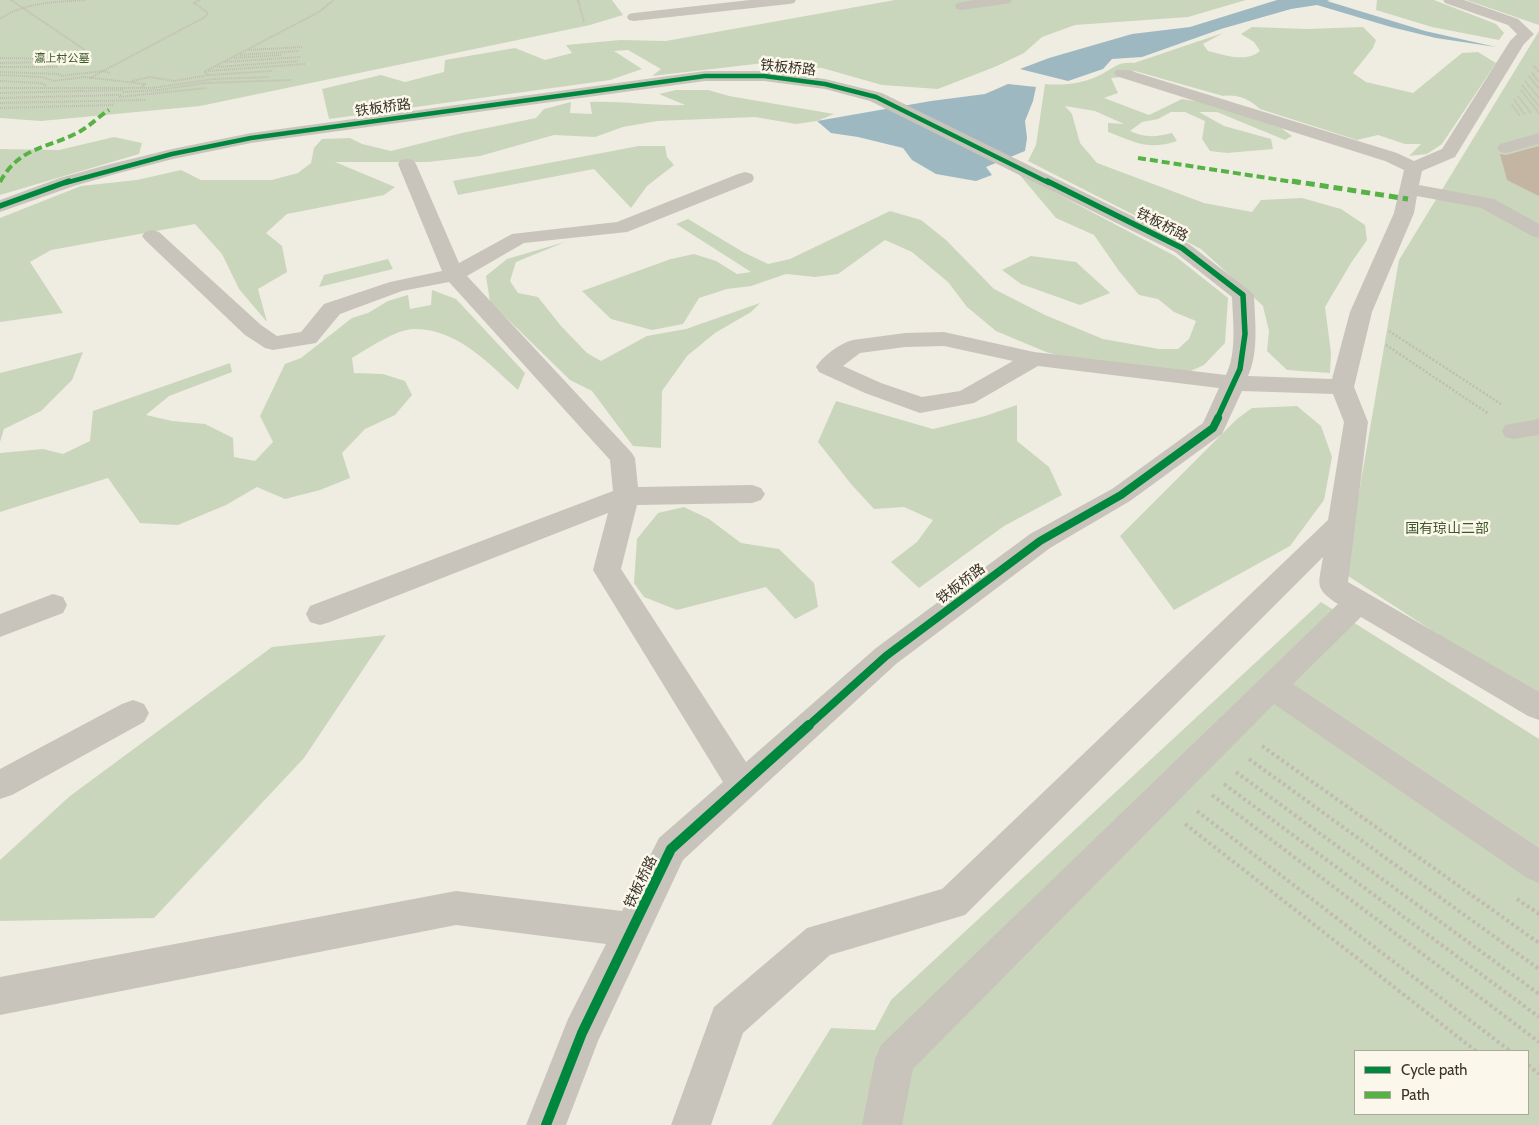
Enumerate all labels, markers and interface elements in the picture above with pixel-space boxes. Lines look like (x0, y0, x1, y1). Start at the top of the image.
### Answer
park label: 瀛上村公墓 (35, 52, 89, 66)
street label: 铁板桥路 (759, 57, 817, 79)
street label: 铁板桥路 (354, 96, 412, 120)
street label: 铁板桥路 (1133, 205, 1191, 245)
park label: 国有琼山二部 (1405, 521, 1489, 537)
street label: 铁板桥路 (934, 560, 988, 608)
street label: 铁板桥路 (621, 853, 661, 911)
legend (1354, 1050, 1529, 1115)
text: Cycle path (1401, 1061, 1467, 1079)
text: Path (1401, 1086, 1430, 1104)

